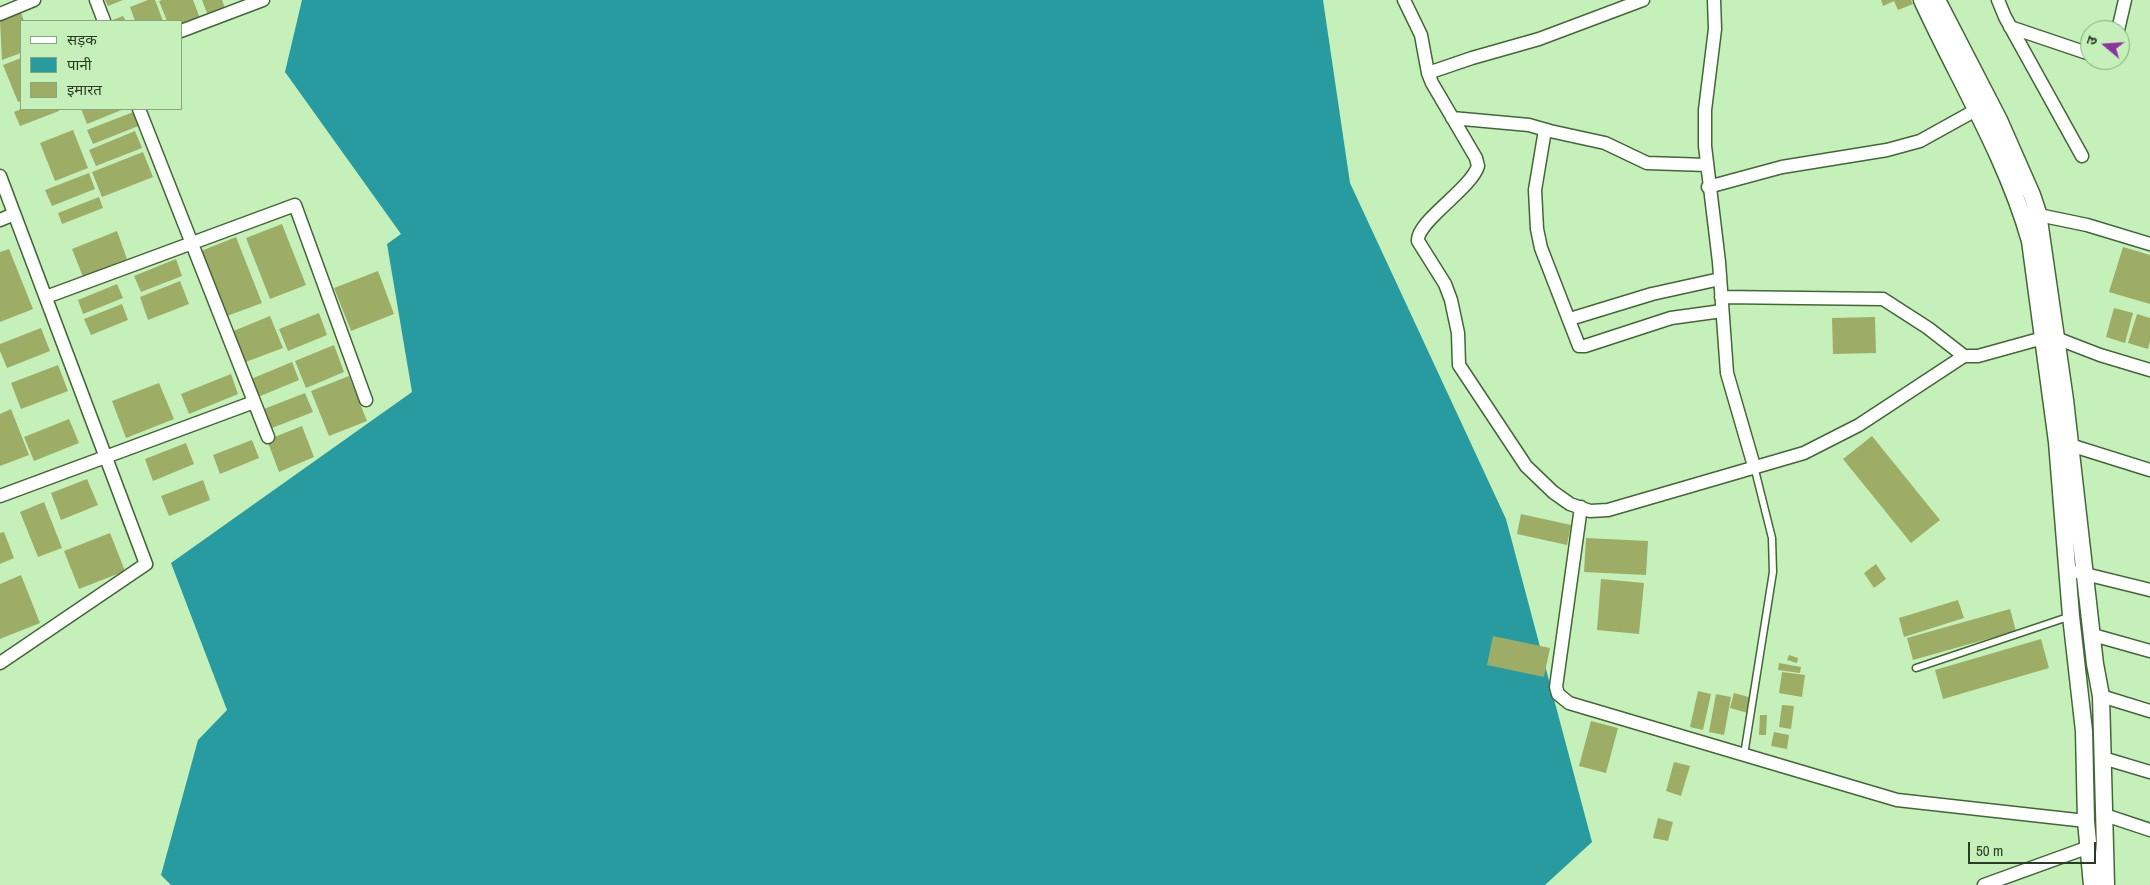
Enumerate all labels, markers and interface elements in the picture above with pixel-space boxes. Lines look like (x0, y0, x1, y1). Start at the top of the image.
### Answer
legend (20, 20, 182, 110)
north arrow (2080, 20, 2130, 70)
text: सड़क (67, 29, 97, 50)
text: उ (2082, 34, 2102, 47)
text: पानी (67, 54, 92, 75)
text: इमारत (67, 79, 102, 100)
scale bar (1970, 832, 2098, 864)
text: 50 m (1976, 840, 2003, 861)

